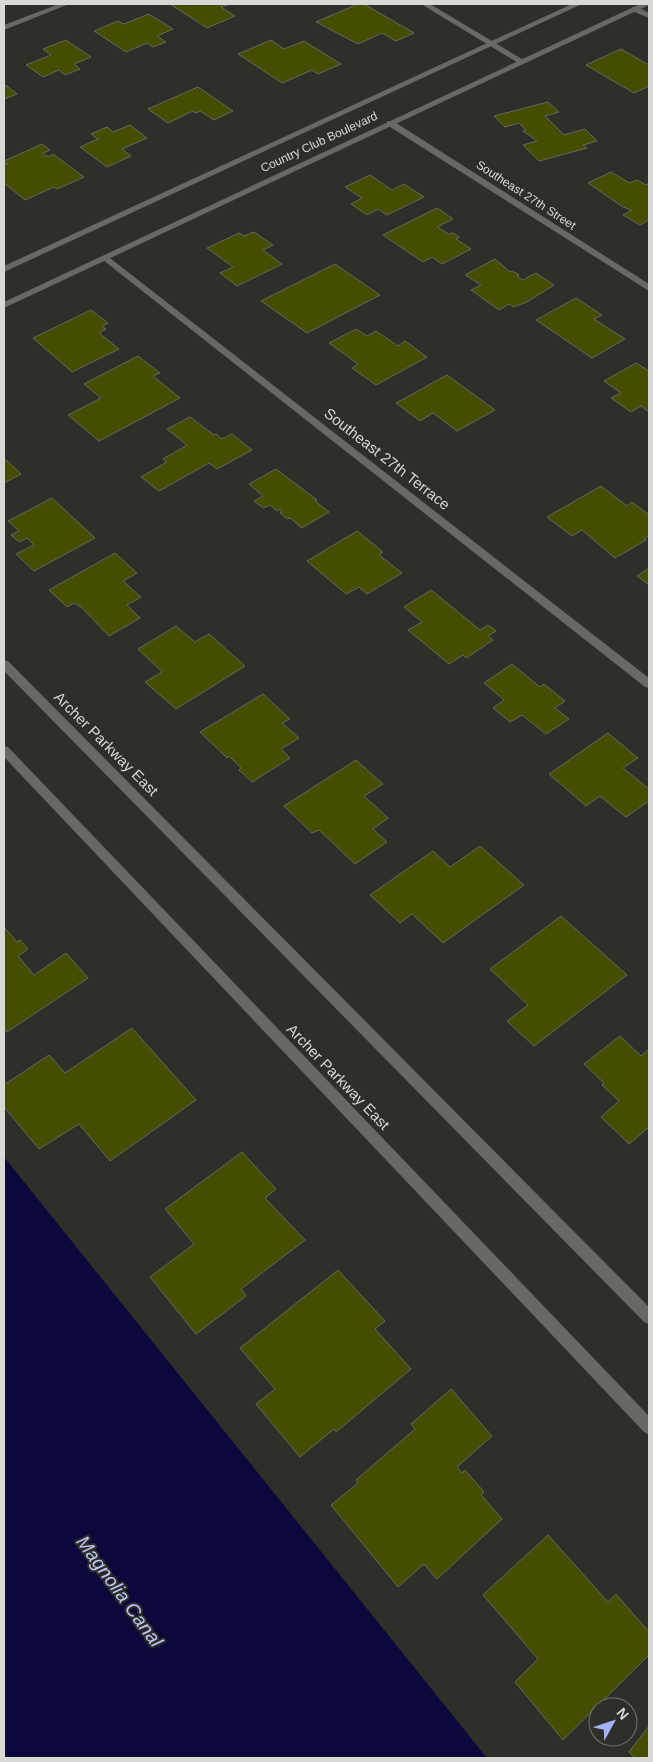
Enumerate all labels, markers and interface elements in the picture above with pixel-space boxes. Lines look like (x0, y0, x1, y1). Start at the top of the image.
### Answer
street label: Country Club Boulevard (258, 109, 380, 175)
street label: Southeast 27th Street (474, 158, 579, 233)
street label: Southeast 27th Terrace (321, 404, 454, 513)
street label: Archer Parkway East (51, 688, 162, 800)
street label: Archer Parkway East (284, 1020, 394, 1134)
water label: Magnolia Canal (72, 1532, 167, 1651)
north arrow (588, 1697, 638, 1747)
text: N (614, 1705, 632, 1723)

